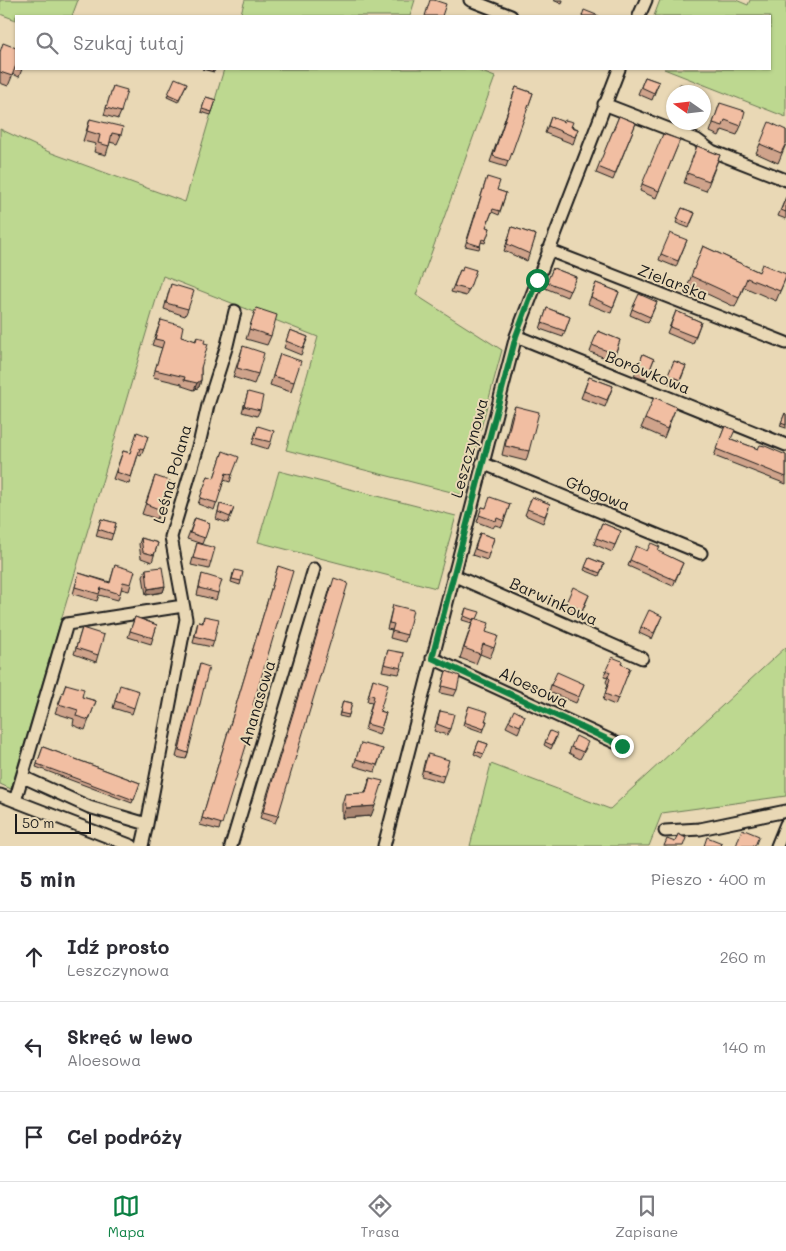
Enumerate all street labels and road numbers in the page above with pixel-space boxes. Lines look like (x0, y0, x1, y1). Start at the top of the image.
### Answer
street label: Zielarska (635, 259, 711, 305)
street label: Borówkowa (603, 345, 694, 398)
street label: Leszczynowa (445, 396, 492, 500)
street label: Leśna Polana (147, 422, 196, 526)
street label: Głogowa (563, 470, 633, 515)
street label: Barwinkowa (507, 572, 602, 629)
street label: Ananasowa (234, 657, 279, 748)
street label: Aloesowa (496, 661, 572, 712)

